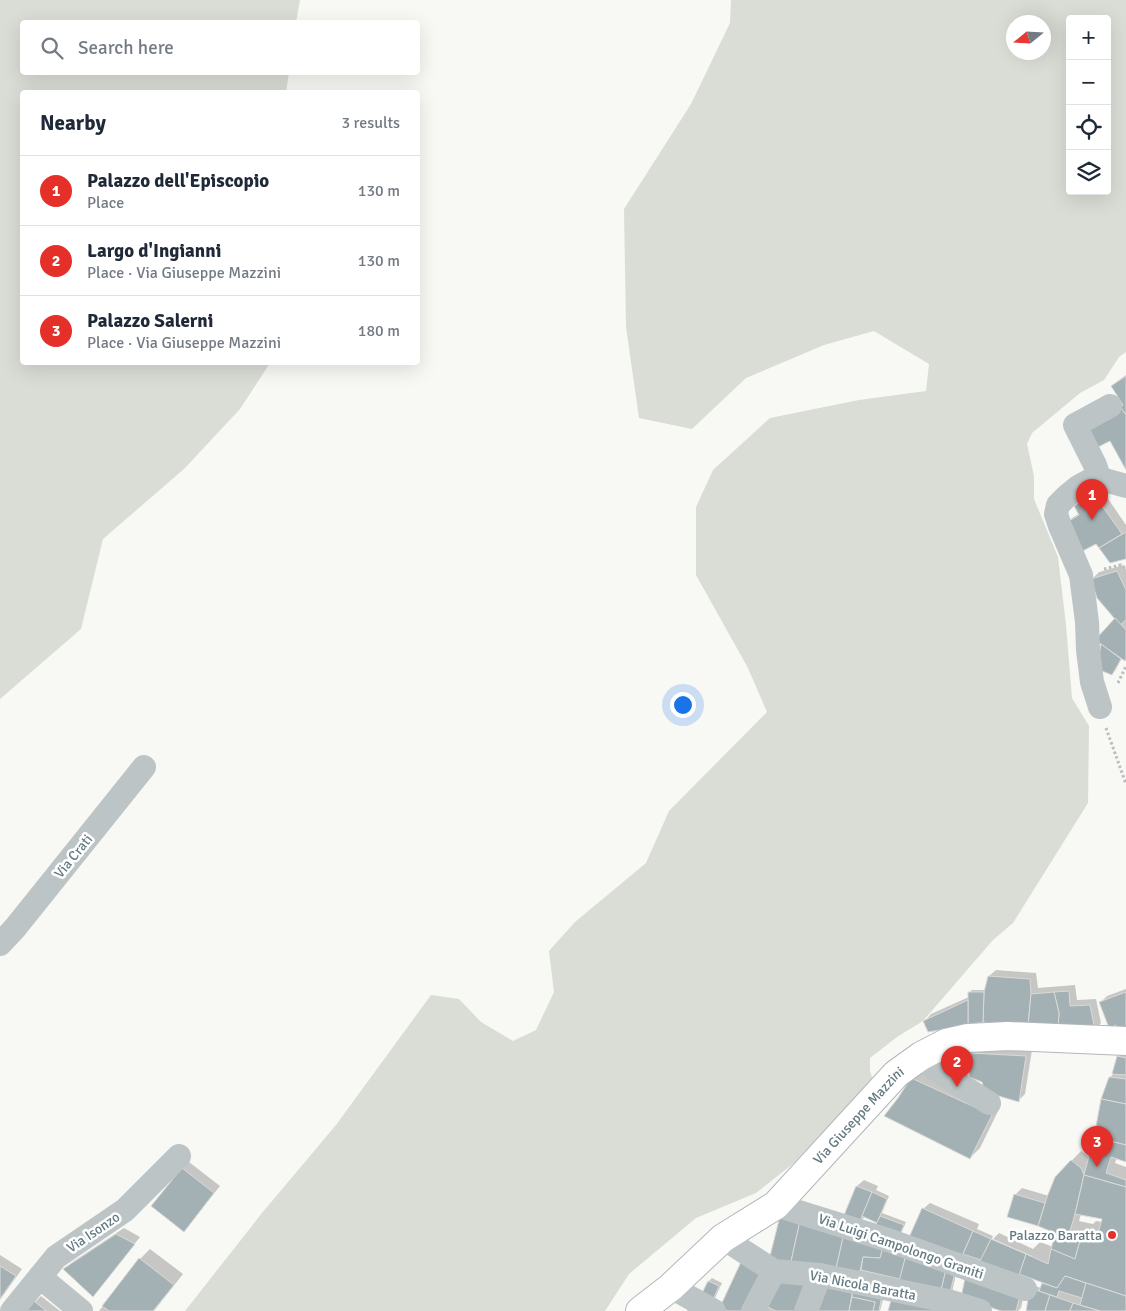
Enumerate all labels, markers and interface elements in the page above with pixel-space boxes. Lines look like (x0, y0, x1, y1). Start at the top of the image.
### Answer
north arrow (1006, 15, 1051, 60)
map controls (1066, 15, 1111, 195)
button: + (1066, 15, 1111, 60)
search box (20, 20, 420, 75)
icon: search (38, 34, 66, 62)
text: Search here (78, 36, 174, 60)
button: − (1066, 60, 1111, 105)
button: locate (1066, 105, 1111, 150)
text: Nearby (40, 110, 106, 136)
text: 3 results (341, 113, 400, 133)
button: layers (1066, 150, 1111, 195)
text: Palazzo dell'Episcopio (87, 169, 269, 193)
text: 1 (52, 181, 60, 201)
text: 130 m (358, 181, 400, 201)
text: Place (87, 193, 124, 213)
text: Largo d'Ingianni (87, 239, 221, 263)
text: 2 (52, 251, 60, 271)
text: 130 m (358, 251, 400, 271)
text: Place · Via Giuseppe Mazzini (87, 263, 281, 283)
text: Palazzo Salerni (87, 309, 213, 333)
text: 3 (52, 321, 60, 341)
text: 180 m (358, 321, 400, 341)
text: Place · Via Giuseppe Mazzini (87, 333, 281, 353)
pin: 1 (1076, 479, 1108, 520)
your location (670, 692, 696, 718)
street label: Via Crati (51, 831, 96, 882)
pin: 2 (941, 1046, 973, 1087)
street label: Via Giuseppe Mazzini (810, 1063, 907, 1168)
pin: 3 (1081, 1126, 1113, 1167)
street label: Via Isonzo (63, 1208, 123, 1256)
street label: Via Luigi Campolongo Graniti (816, 1210, 986, 1283)
place label: Palazzo Baratta (1009, 1227, 1102, 1244)
marker: Palazzo Baratta (1106, 1229, 1118, 1241)
street label: Via Nicola Baratta (808, 1267, 917, 1304)

